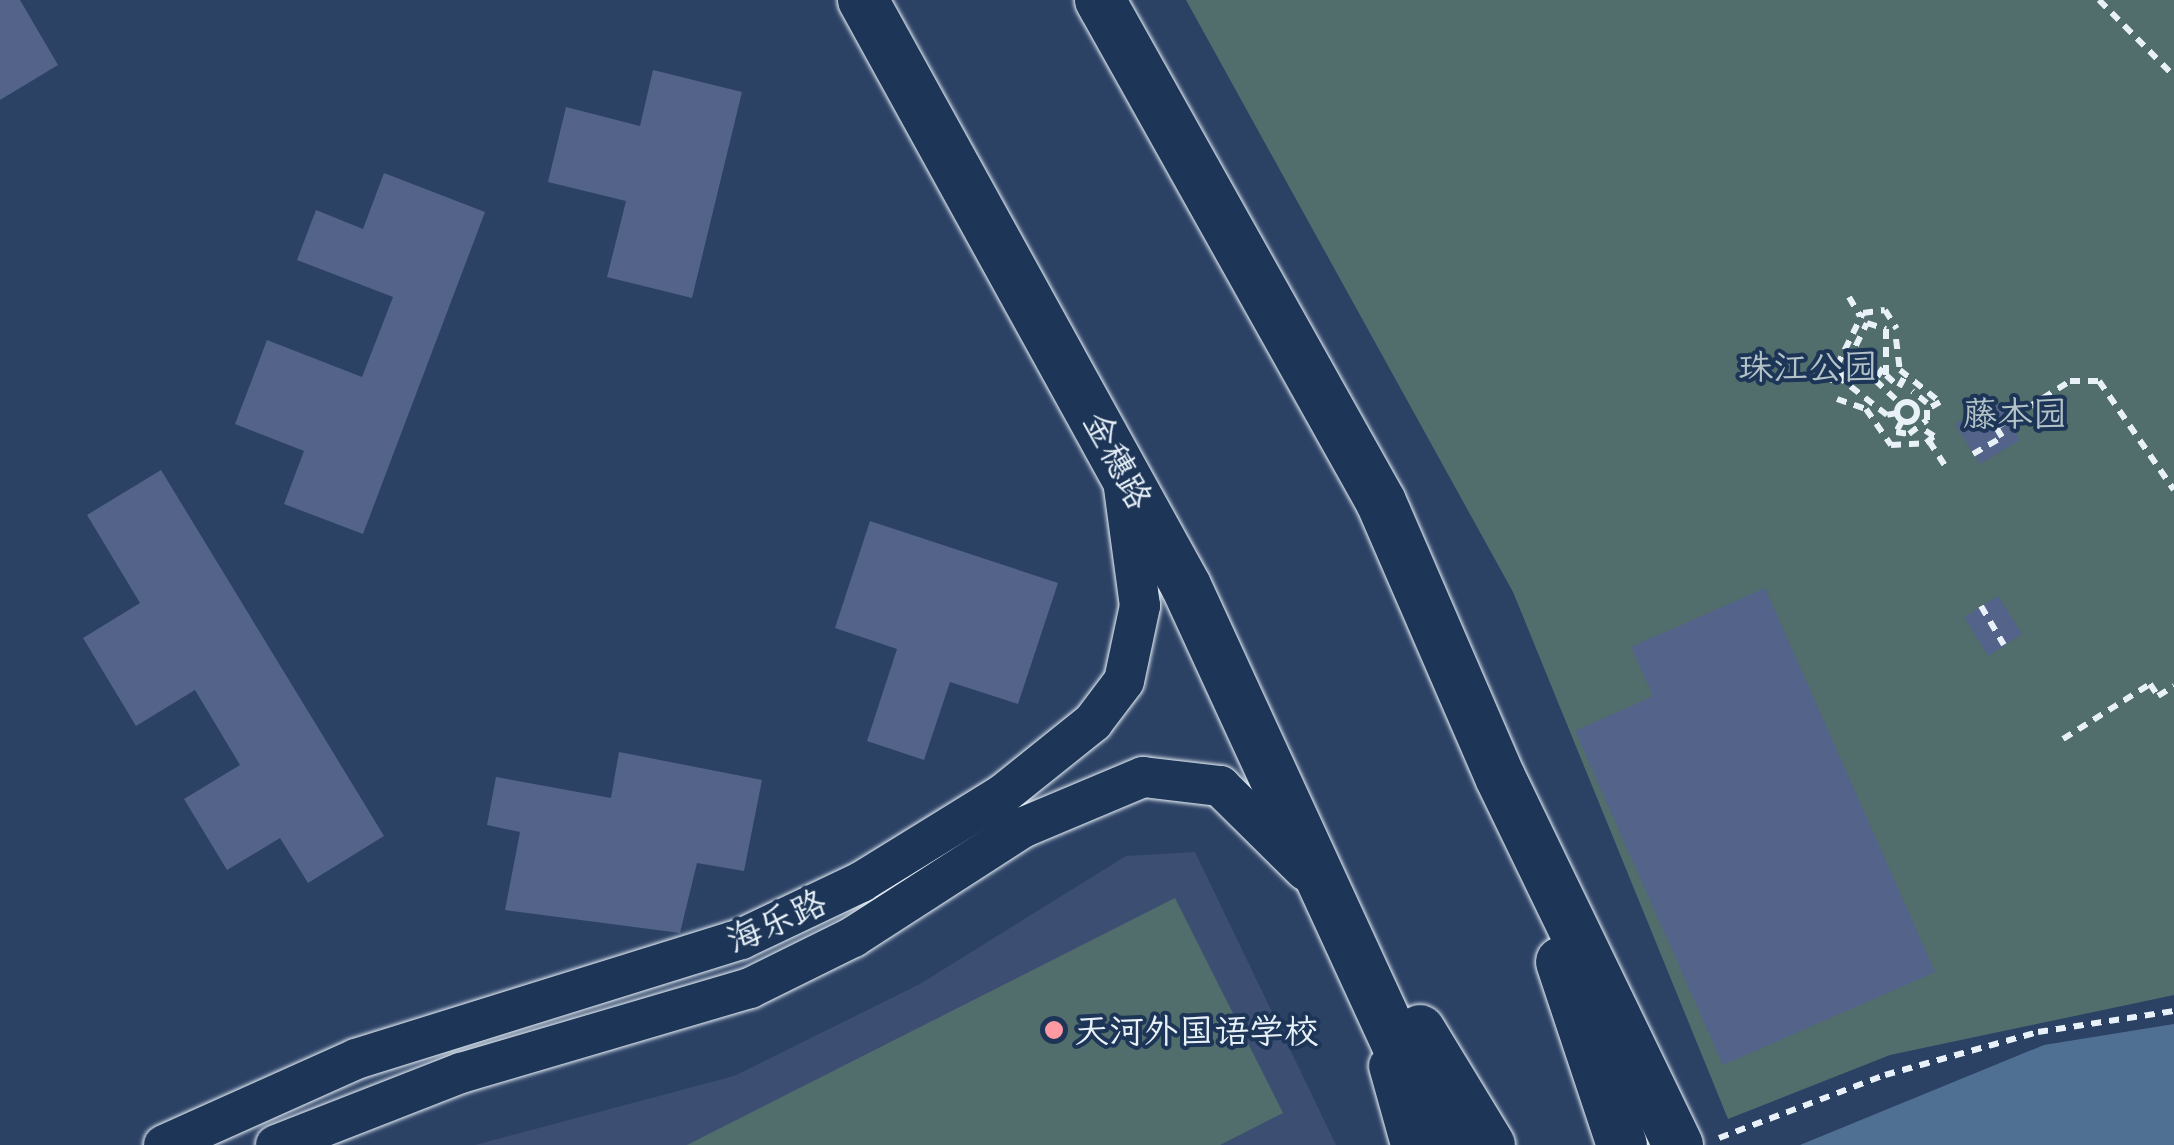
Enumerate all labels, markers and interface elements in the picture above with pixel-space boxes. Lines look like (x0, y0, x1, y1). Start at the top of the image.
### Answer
park label: 珠江公园 (1738, 345, 1878, 387)
park label: 藤本园 (1963, 392, 2067, 434)
street label: 金穗路 (1076, 404, 1162, 516)
street label: 海乐路 (719, 879, 833, 961)
place label: 天河外国语学校 (1074, 1009, 1319, 1051)
marker: 天河外国语学校 (1043, 1019, 1065, 1041)

